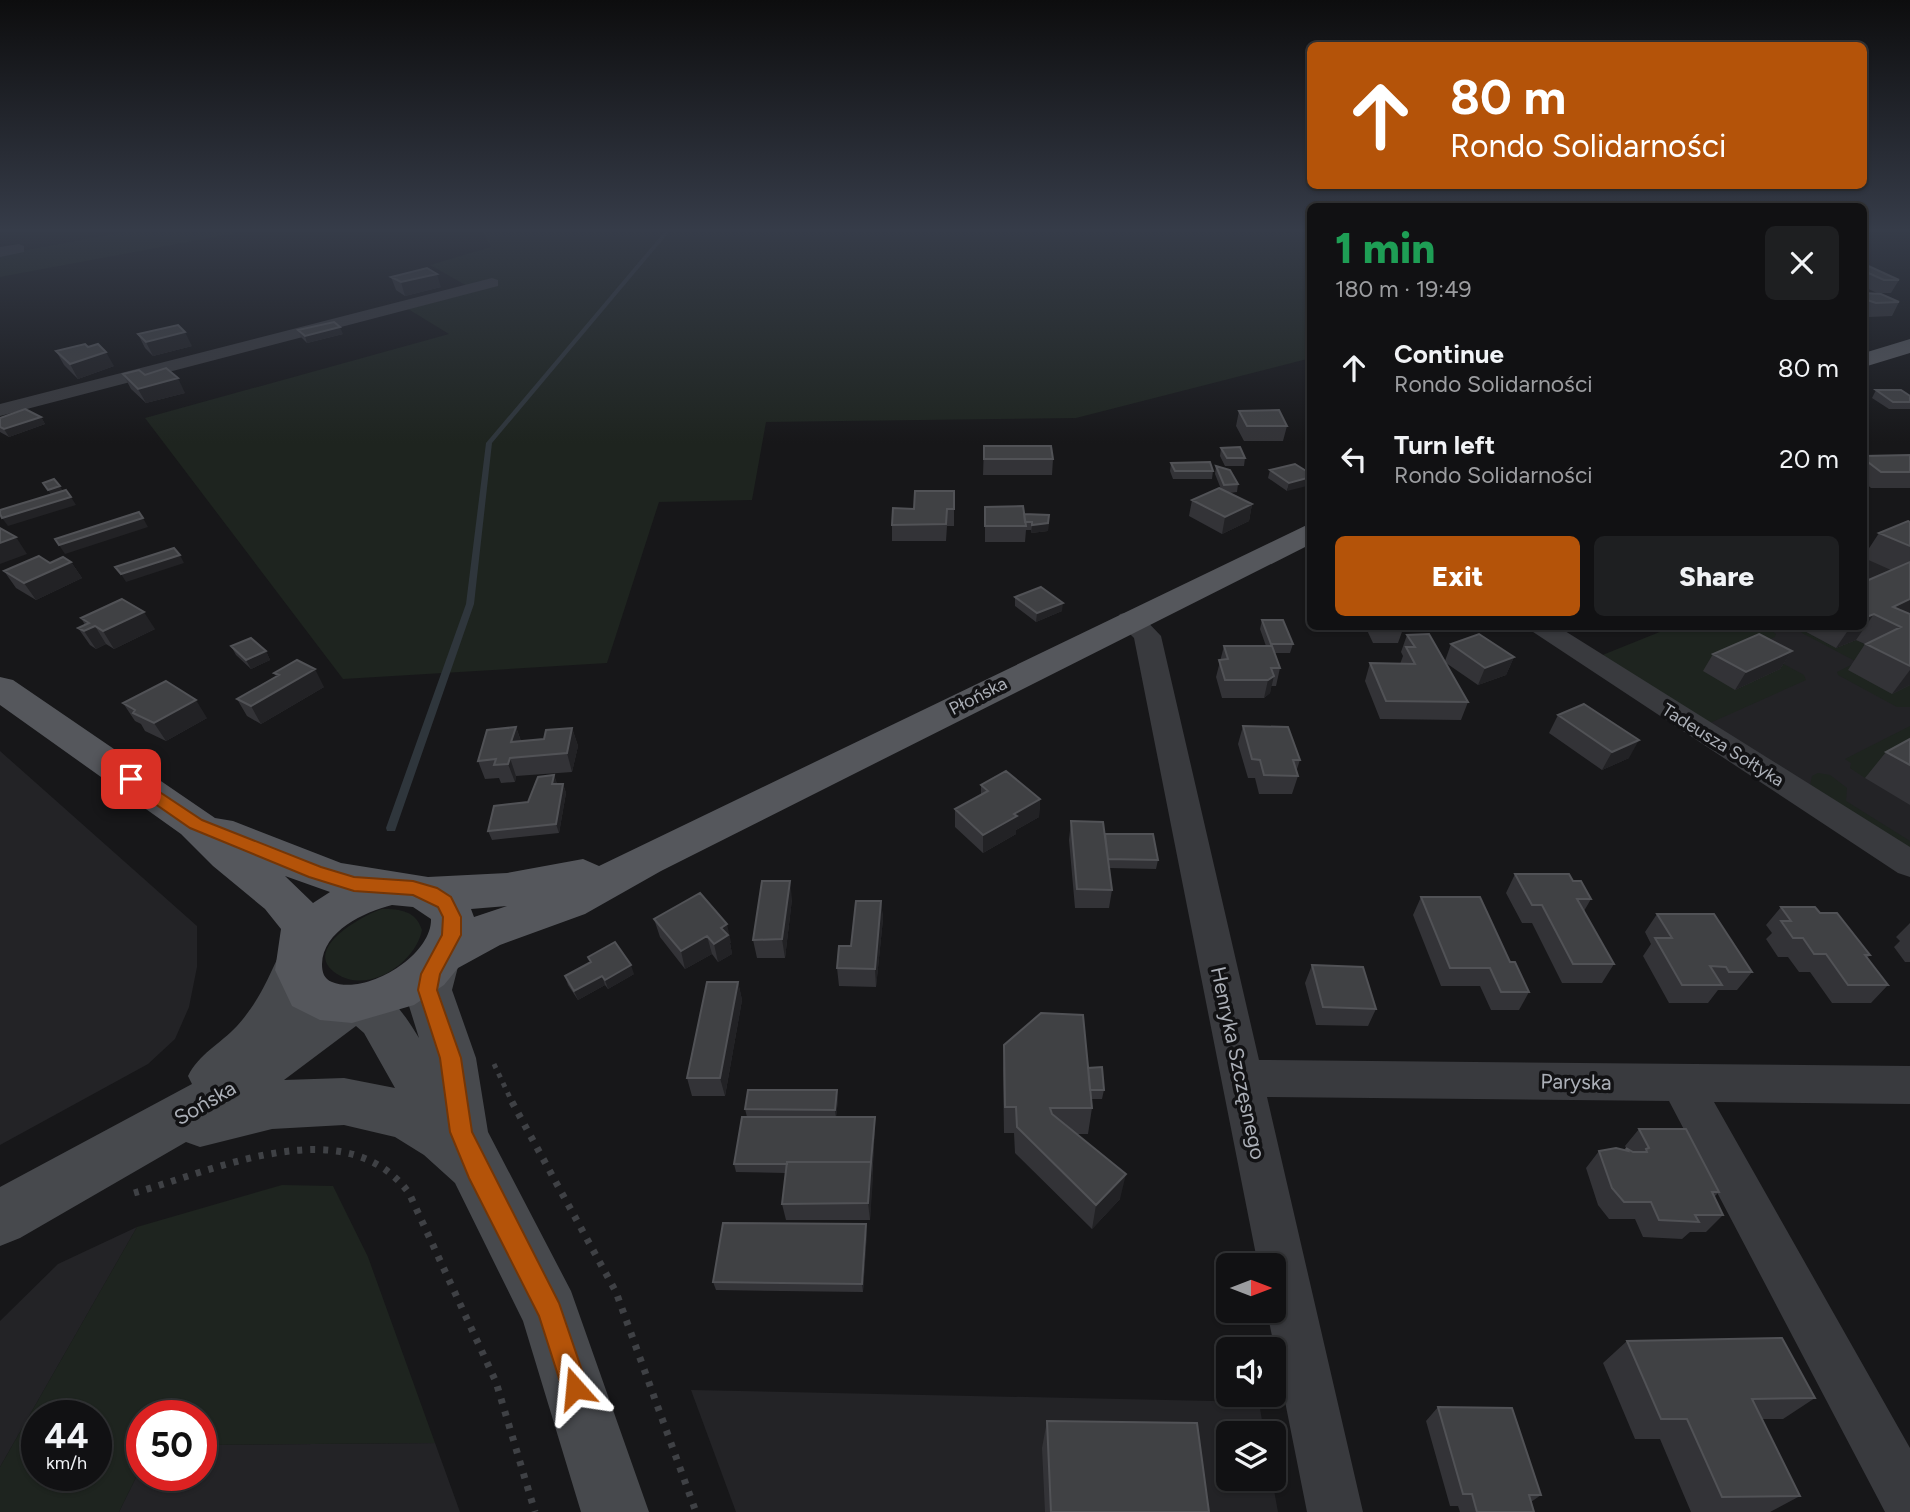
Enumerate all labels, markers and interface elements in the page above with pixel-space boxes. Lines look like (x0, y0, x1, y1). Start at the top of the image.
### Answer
text: 80 m (1450, 67, 1566, 126)
icon: ahead (1335, 70, 1426, 161)
text: Rondo Solidarności (1450, 127, 1726, 165)
text: 1 min (1335, 223, 1435, 274)
button: close (1765, 226, 1839, 300)
text: 180 m · 19:49 (1335, 275, 1471, 303)
text: Continue (1394, 338, 1504, 370)
icon: ahead (1335, 349, 1373, 387)
text: 80 m (1778, 352, 1839, 384)
text: Rondo Solidarności (1394, 370, 1593, 398)
text: Turn left (1394, 429, 1495, 461)
icon: left (1335, 440, 1373, 478)
text: 20 m (1779, 443, 1839, 475)
text: Rondo Solidarności (1394, 461, 1593, 489)
button: Exit (1335, 536, 1580, 616)
button: Share (1594, 536, 1839, 616)
street label: Płońska (945, 672, 1011, 720)
street label: Tadeusza Sołtyka (1658, 699, 1788, 791)
pin (101, 749, 161, 809)
icon: arrive (112, 760, 150, 798)
street label: Henryka Szczęsnego (1206, 964, 1271, 1162)
street label: Paryska (1540, 1068, 1612, 1095)
street label: Sońska (169, 1075, 240, 1130)
north arrow (1216, 1253, 1286, 1323)
map controls (1216, 1253, 1286, 1491)
button: sound (1216, 1337, 1286, 1407)
position arrow (538, 1351, 612, 1425)
speed limit sign: 50 (126, 1400, 217, 1491)
text: 44 (44, 1415, 89, 1457)
button: layers (1216, 1421, 1286, 1491)
text: km/h (46, 1452, 87, 1474)

